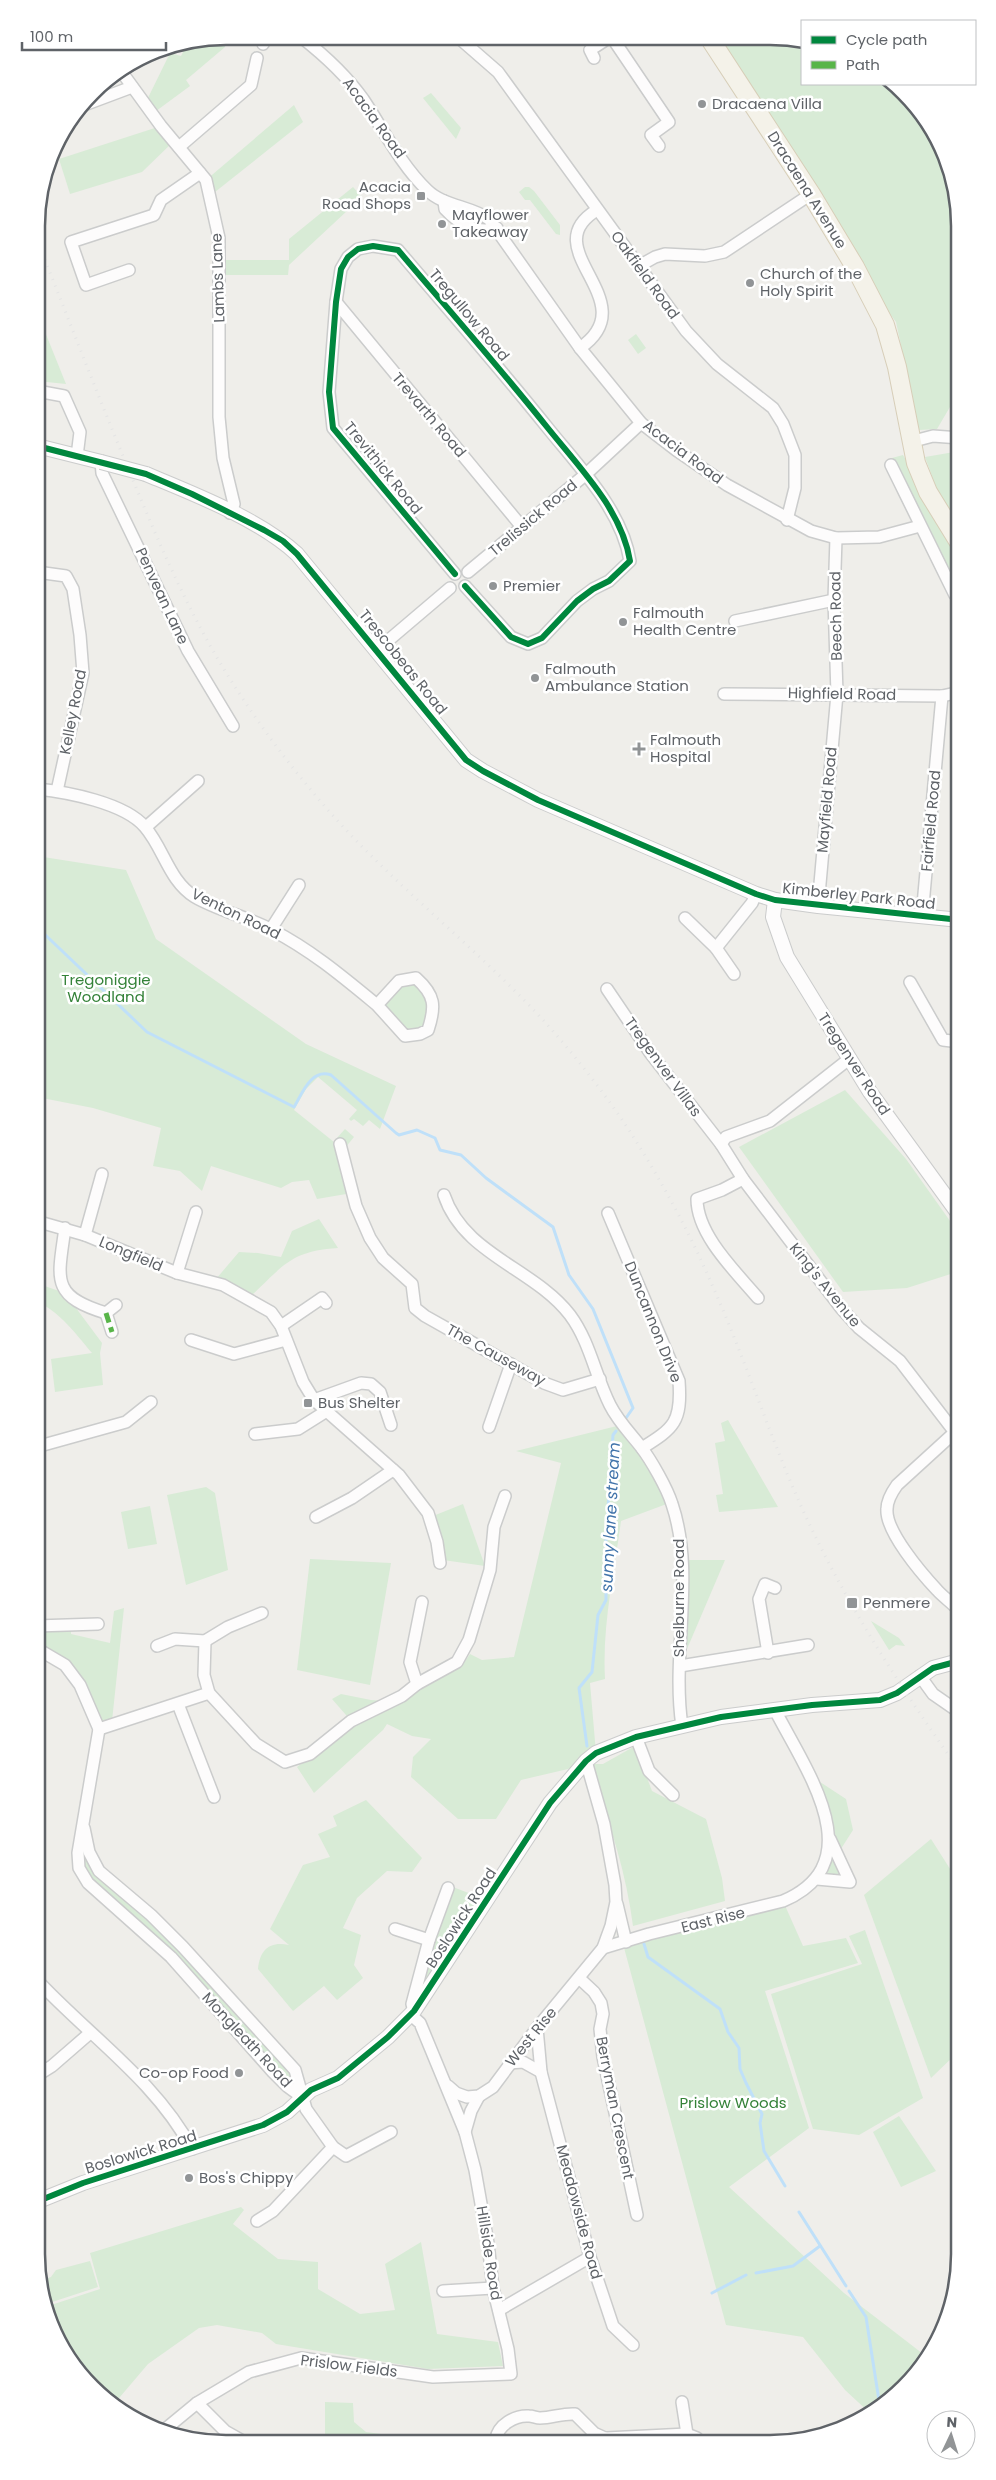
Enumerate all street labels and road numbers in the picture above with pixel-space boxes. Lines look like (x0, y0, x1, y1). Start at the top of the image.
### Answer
street label: Acacia Road (338, 73, 411, 162)
street label: Dracaena Avenue (763, 127, 852, 253)
street label: Oakfield Road (606, 226, 685, 323)
street label: Lambs Lane (205, 233, 230, 323)
street label: Tregullow Road (424, 264, 514, 365)
street label: Trevarth Road (388, 368, 471, 462)
street label: Acacia Road (639, 415, 728, 489)
street label: Trevithick Road (339, 417, 427, 518)
street label: Trelissick Road (484, 474, 581, 561)
street label: Penvean Lane (131, 544, 194, 648)
street label: Beech Road (824, 571, 847, 661)
street label: Trescobeas Road (354, 605, 452, 719)
street label: Kelley Road (54, 667, 91, 756)
street label: Highfield Road (788, 682, 896, 705)
street label: Mayfield Road (811, 746, 842, 854)
street label: Fairfield Road (916, 769, 945, 873)
street label: Kimberley Park Road (781, 877, 937, 914)
street label: Venton Road (188, 883, 284, 944)
street label: Tregenver Road (813, 1008, 895, 1119)
street label: Tregenver Villas (620, 1013, 707, 1121)
street label: Longfield (96, 1231, 166, 1276)
street label: King's Avenue (785, 1238, 866, 1331)
street label: Duncannon Drive (620, 1258, 687, 1386)
street label: The Causeway (443, 1319, 550, 1391)
street label: Shelburne Road (668, 1539, 689, 1657)
street label: Boslowick Road (420, 1863, 501, 1972)
street label: East Rise (679, 1901, 747, 1938)
street label: Mongleath Road (198, 1987, 297, 2092)
street label: West Rise (500, 2002, 561, 2071)
street label: Berryman Crescent (591, 2035, 640, 2181)
street label: Boslowick Road (82, 2125, 199, 2178)
street label: Meadowside Road (551, 2142, 608, 2281)
street label: Hillside Road (472, 2204, 507, 2302)
street label: Prislow Fields (299, 2349, 399, 2382)

